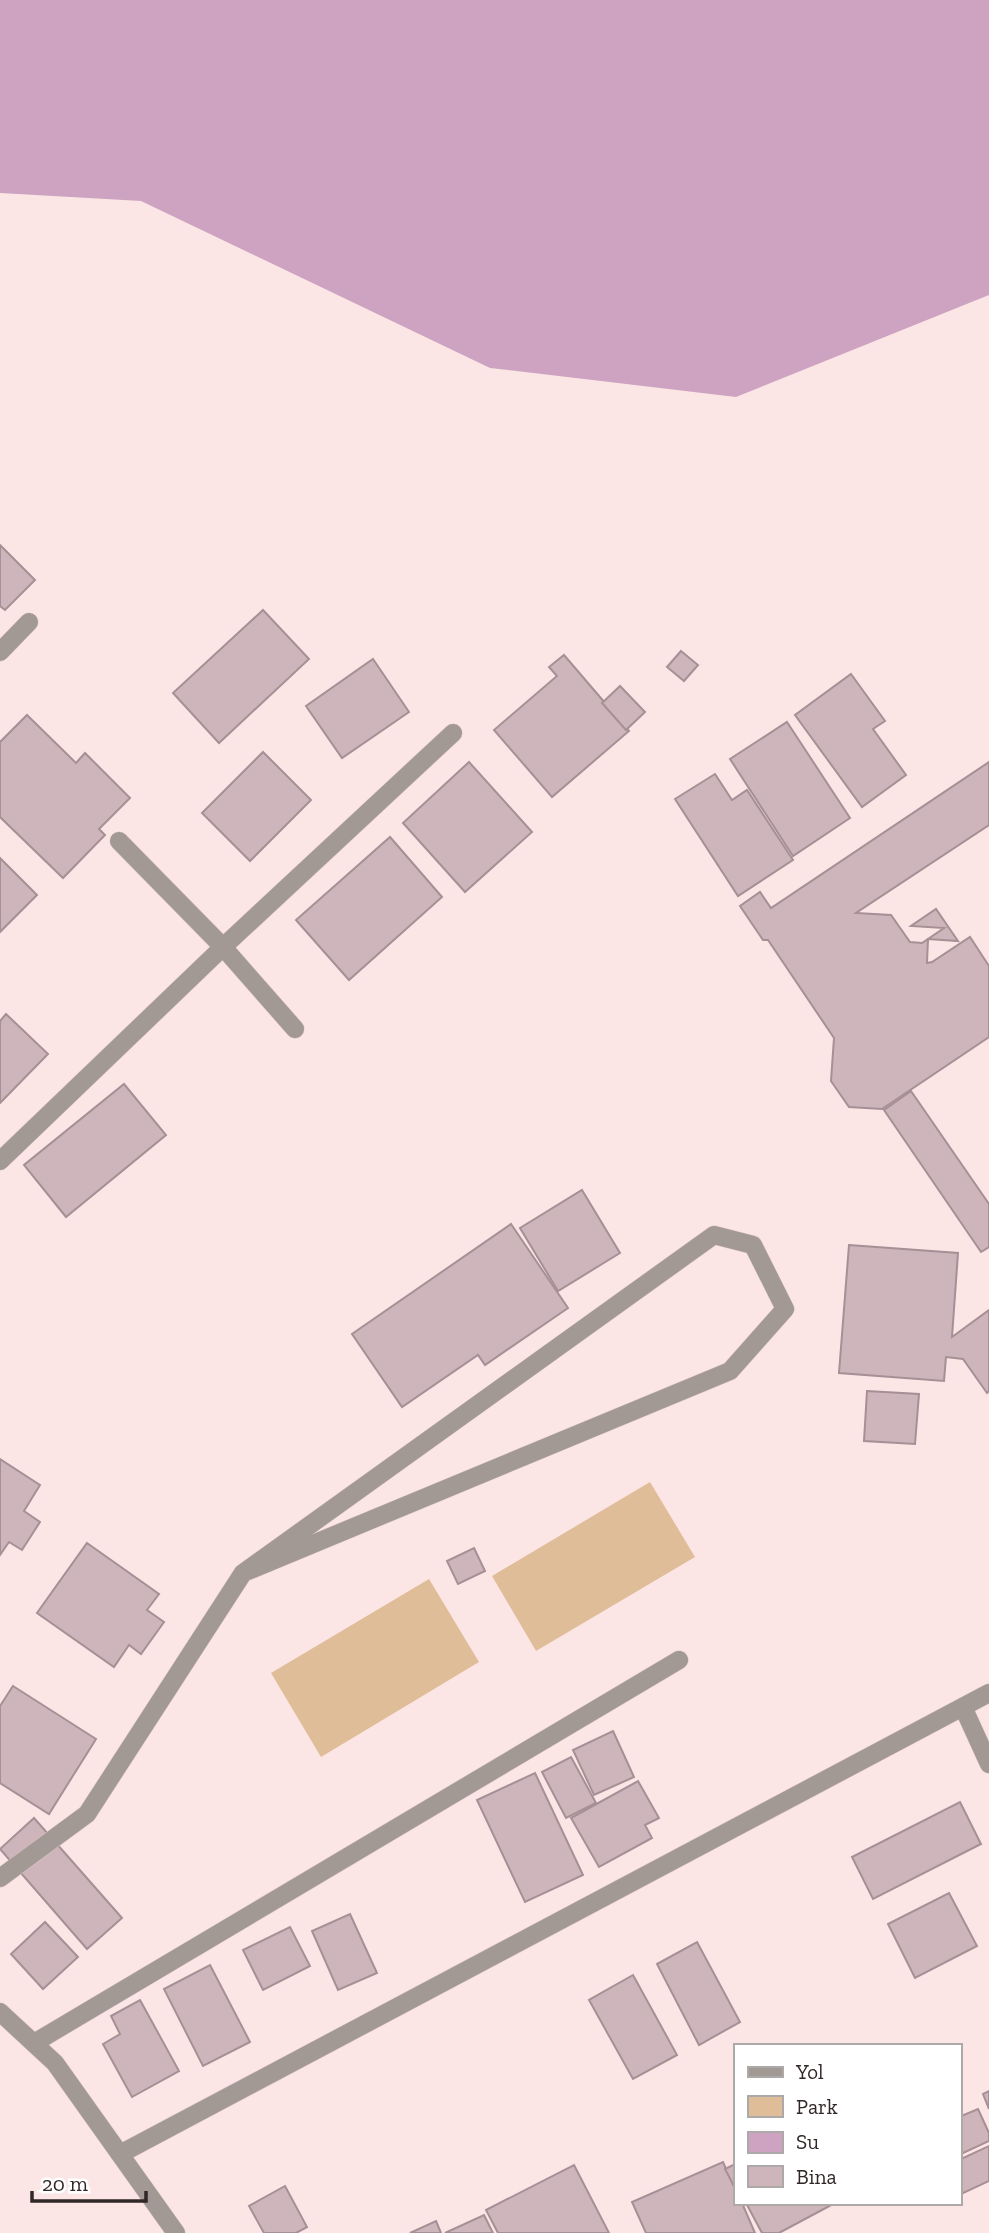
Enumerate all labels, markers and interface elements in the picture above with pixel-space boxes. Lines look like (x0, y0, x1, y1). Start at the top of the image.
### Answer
legend (734, 2044, 961, 2205)
text: Yol (795, 2059, 824, 2084)
text: Park (796, 2094, 838, 2119)
text: Su (796, 2129, 819, 2154)
scale bar (32, 2160, 145, 2204)
text: Bina (796, 2164, 837, 2189)
text: 20 m (42, 2171, 88, 2196)

